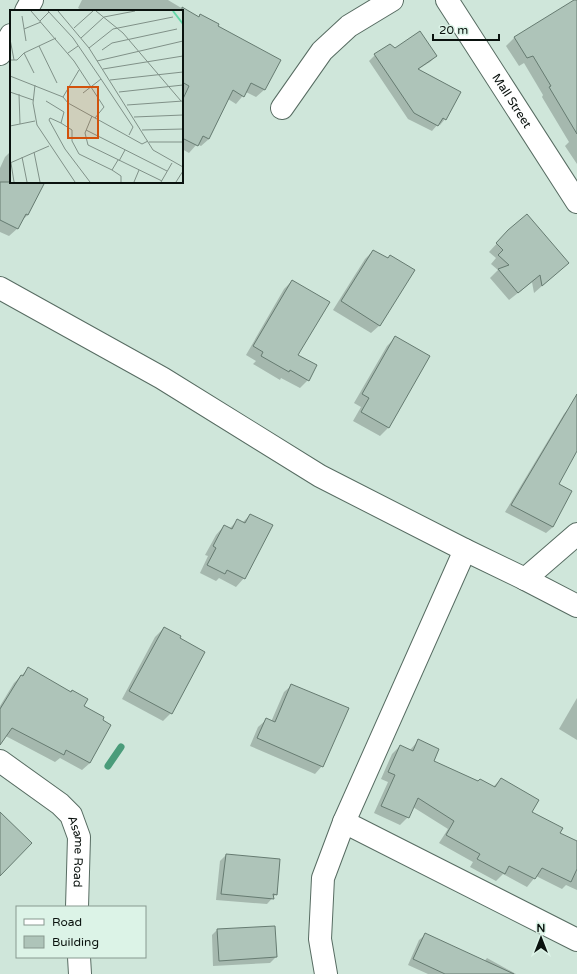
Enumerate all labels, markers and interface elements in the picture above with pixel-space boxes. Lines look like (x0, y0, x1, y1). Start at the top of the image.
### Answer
inset map (10, 10, 183, 183)
scale bar (433, 16, 499, 42)
text: 20 m (439, 23, 468, 37)
street label: Mall Street (489, 71, 535, 131)
street label: Asame Road (65, 814, 86, 888)
legend (16, 906, 146, 958)
text: Road (52, 915, 82, 929)
north arrow (521, 918, 561, 958)
text: N (537, 922, 545, 935)
text: Building (52, 935, 99, 949)

